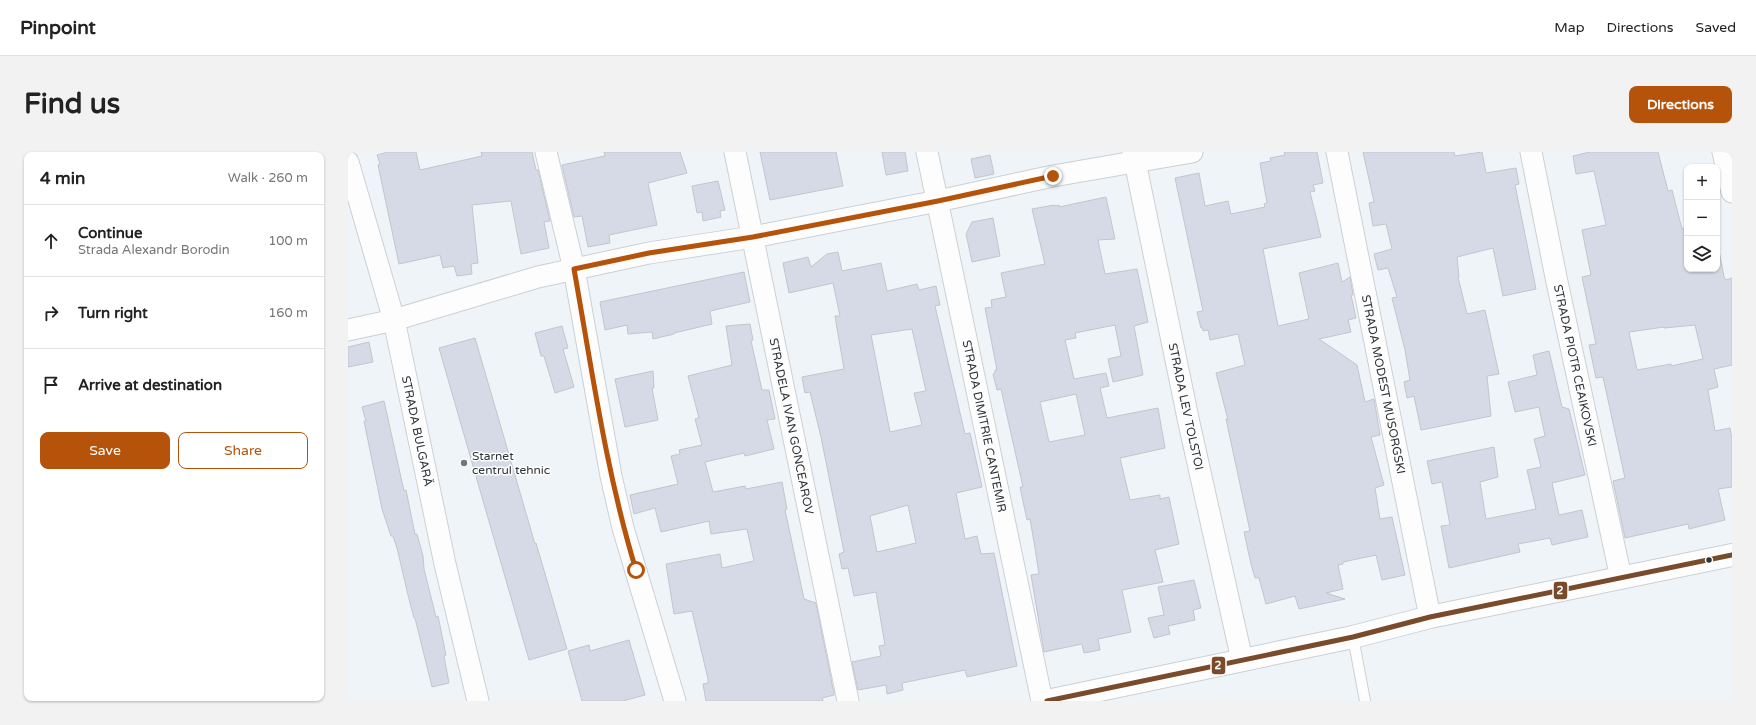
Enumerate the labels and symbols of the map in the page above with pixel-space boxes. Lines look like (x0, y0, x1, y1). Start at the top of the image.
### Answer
route end (1044, 167, 1062, 185)
street label: STRADA PIOTR CEAIKOVSKI (1551, 283, 1599, 448)
street label: STRADA MODEST MUSORGSKI (1359, 294, 1408, 475)
street label: STRADELA IVAN GONCEAROV (766, 337, 817, 516)
street label: STRADA DIMITRIE CANTEMIR (960, 339, 1009, 513)
street label: STRADA LEV TOLSTOI (1166, 342, 1206, 471)
street label: STRADA BULGARĂ (399, 375, 436, 488)
place label: Starnet centrul tehnic (472, 449, 550, 477)
marker: Starnet centrul tehnic (459, 458, 469, 468)
unlabelled marker (1704, 555, 1714, 565)
route start (627, 561, 645, 579)
line badge: 2 (1553, 581, 1568, 600)
text: 2 (1557, 584, 1564, 597)
line badge: 2 (1211, 656, 1226, 675)
text: 2 (1215, 659, 1222, 672)

